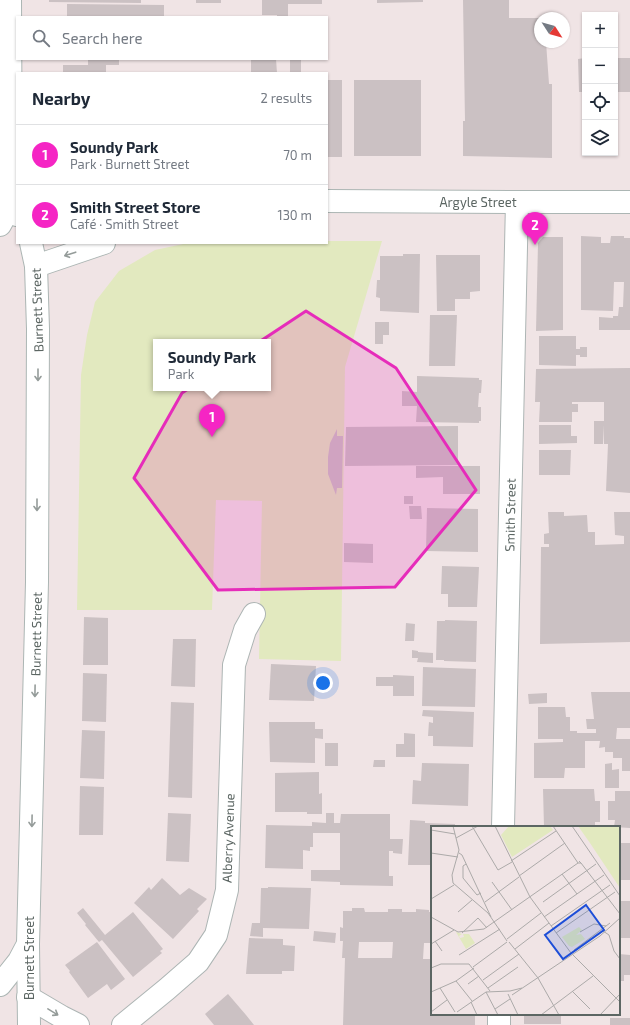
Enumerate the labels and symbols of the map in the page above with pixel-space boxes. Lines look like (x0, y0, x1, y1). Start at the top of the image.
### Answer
north arrow (534, 12, 570, 48)
street label: Argyle Street (439, 194, 517, 210)
pin: 2 (522, 212, 548, 245)
one-way arrow (64, 251, 77, 258)
street label: Burnett Street (28, 268, 46, 352)
one-way arrow (34, 368, 42, 381)
pin: 1 (199, 404, 225, 437)
street label: Smith Street (501, 478, 519, 552)
one-way arrow (34, 498, 41, 511)
street label: Burnett Street (27, 592, 45, 676)
your location (313, 673, 333, 693)
one-way arrow (31, 684, 38, 697)
street label: Alberry Avenue (218, 793, 238, 883)
one-way arrow (28, 814, 35, 827)
inset map (431, 826, 620, 1015)
street label: Burnett Street (21, 916, 37, 1000)
one-way arrow (47, 1008, 58, 1016)

